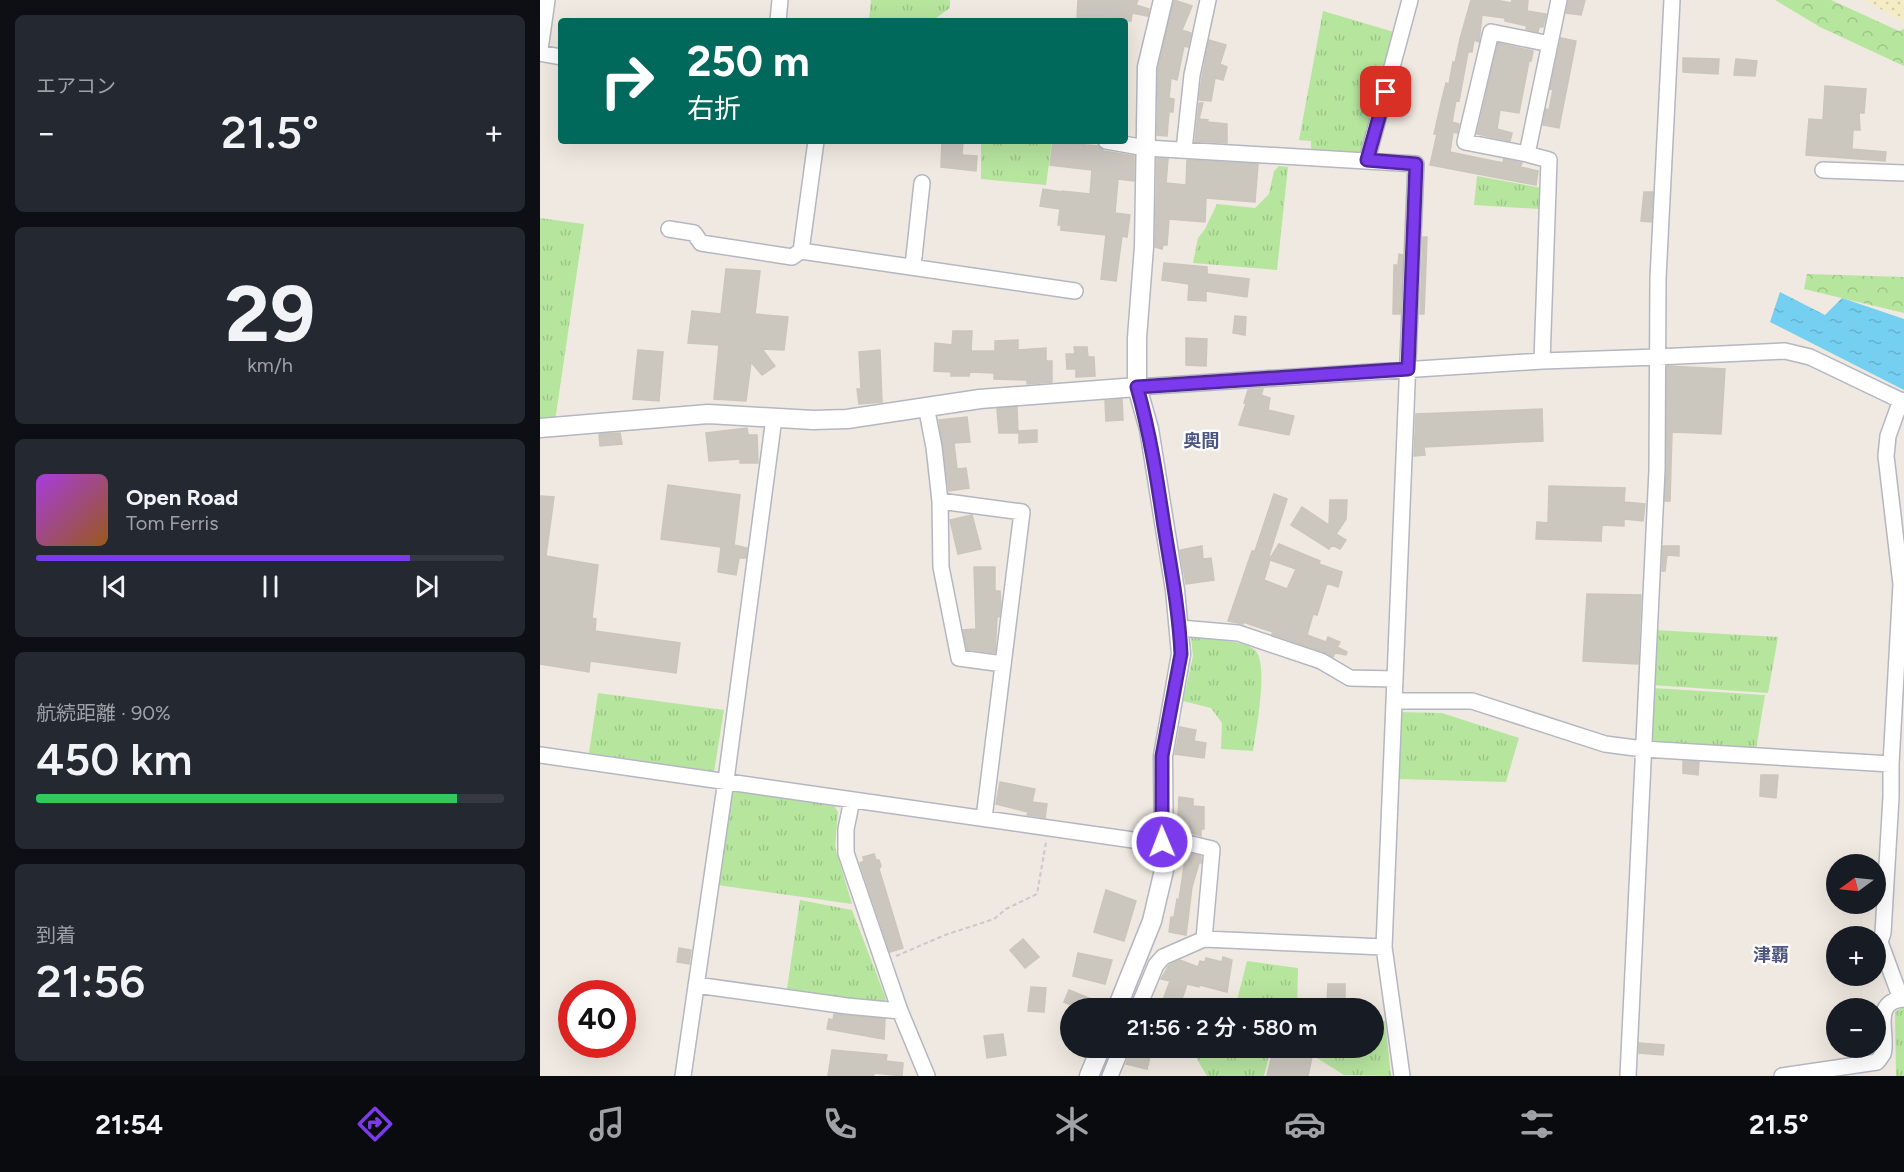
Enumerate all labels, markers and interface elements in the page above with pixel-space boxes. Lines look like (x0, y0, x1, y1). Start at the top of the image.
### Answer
text: 250 m (687, 36, 810, 87)
icon: right (588, 42, 666, 120)
pin (1360, 66, 1411, 117)
text: エアコン (36, 74, 116, 98)
icon: arrive (1369, 75, 1402, 108)
text: 右折 (687, 92, 741, 125)
text: 21.5° (221, 105, 319, 159)
text: − (36, 113, 57, 152)
text: + (483, 113, 504, 152)
text: 29 (225, 267, 315, 361)
text: km/h (247, 353, 293, 377)
district label: 奥間 (1183, 430, 1219, 452)
text: Open Road (126, 484, 238, 511)
text: Tom Ferris (126, 511, 219, 535)
icon: previous (98, 570, 131, 603)
icon: pause (254, 570, 287, 603)
icon: next (410, 570, 443, 603)
text: 航続距離 · 90% (36, 701, 171, 725)
text: 450 km (36, 732, 192, 786)
position arrow (1130, 810, 1194, 874)
north arrow (1826, 854, 1886, 914)
map controls (1826, 854, 1886, 1058)
text: 到着 (36, 923, 76, 947)
button: + (1826, 926, 1886, 986)
district label: 津覇 (1753, 944, 1789, 966)
text: 21:56 (36, 954, 145, 1008)
speed limit sign: 40 (558, 980, 636, 1058)
button: − (1826, 998, 1886, 1058)
text: 21:56 · 2 分 · 580 m (1127, 1014, 1317, 1041)
icon: directions (354, 1103, 396, 1145)
icon: music (586, 1103, 628, 1145)
icon: phone (819, 1103, 861, 1145)
icon: climate (1051, 1103, 1093, 1145)
icon: car (1284, 1103, 1326, 1145)
icon: filters (1516, 1103, 1558, 1145)
text: 21:54 (95, 1108, 163, 1141)
text: 21.5° (1749, 1108, 1809, 1141)

